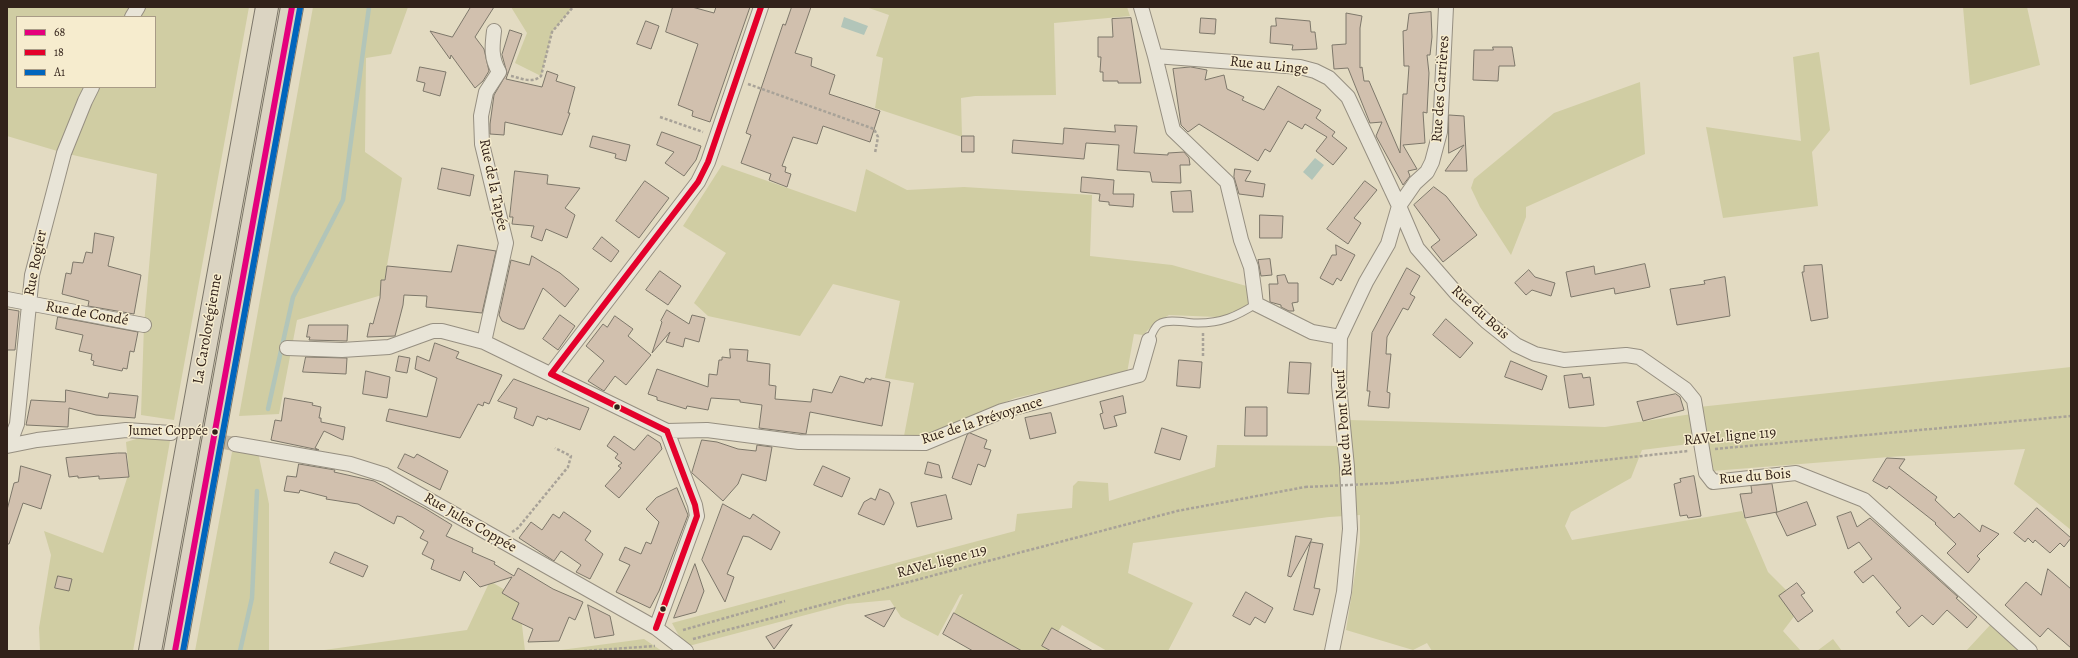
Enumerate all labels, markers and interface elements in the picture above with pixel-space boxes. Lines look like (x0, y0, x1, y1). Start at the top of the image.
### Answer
legend (16, 16, 156, 88)
text: 68 (54, 24, 65, 40)
street label: Rue des Carrières (1428, 35, 1454, 143)
text: 18 (54, 44, 64, 60)
street label: Rue au Linge (1229, 53, 1309, 79)
text: A1 (54, 64, 65, 80)
street label: Rue de la Tapée (474, 137, 512, 233)
street label: Rue Rogier (21, 228, 51, 298)
street label: La Carolorégienne (189, 272, 227, 386)
street label: Rue du Bois (1447, 282, 1513, 344)
street label: Rue de Condé (44, 298, 130, 330)
street label: Rue du Pont Neuf (1331, 369, 1357, 477)
street label: Rue de la Prévoyance (919, 393, 1045, 449)
unlabelled marker (612, 402, 622, 412)
place label: Jumet Coppée (128, 424, 208, 440)
street label: RAVeL ligne 119 (1683, 424, 1777, 450)
marker: Jumet Coppée (210, 427, 220, 437)
street label: Rue du Bois (1718, 465, 1792, 489)
street label: Rue Jules Coppée (420, 489, 520, 557)
street label: RAVeL ligne 119 (895, 541, 989, 583)
unlabelled marker (658, 604, 668, 614)

